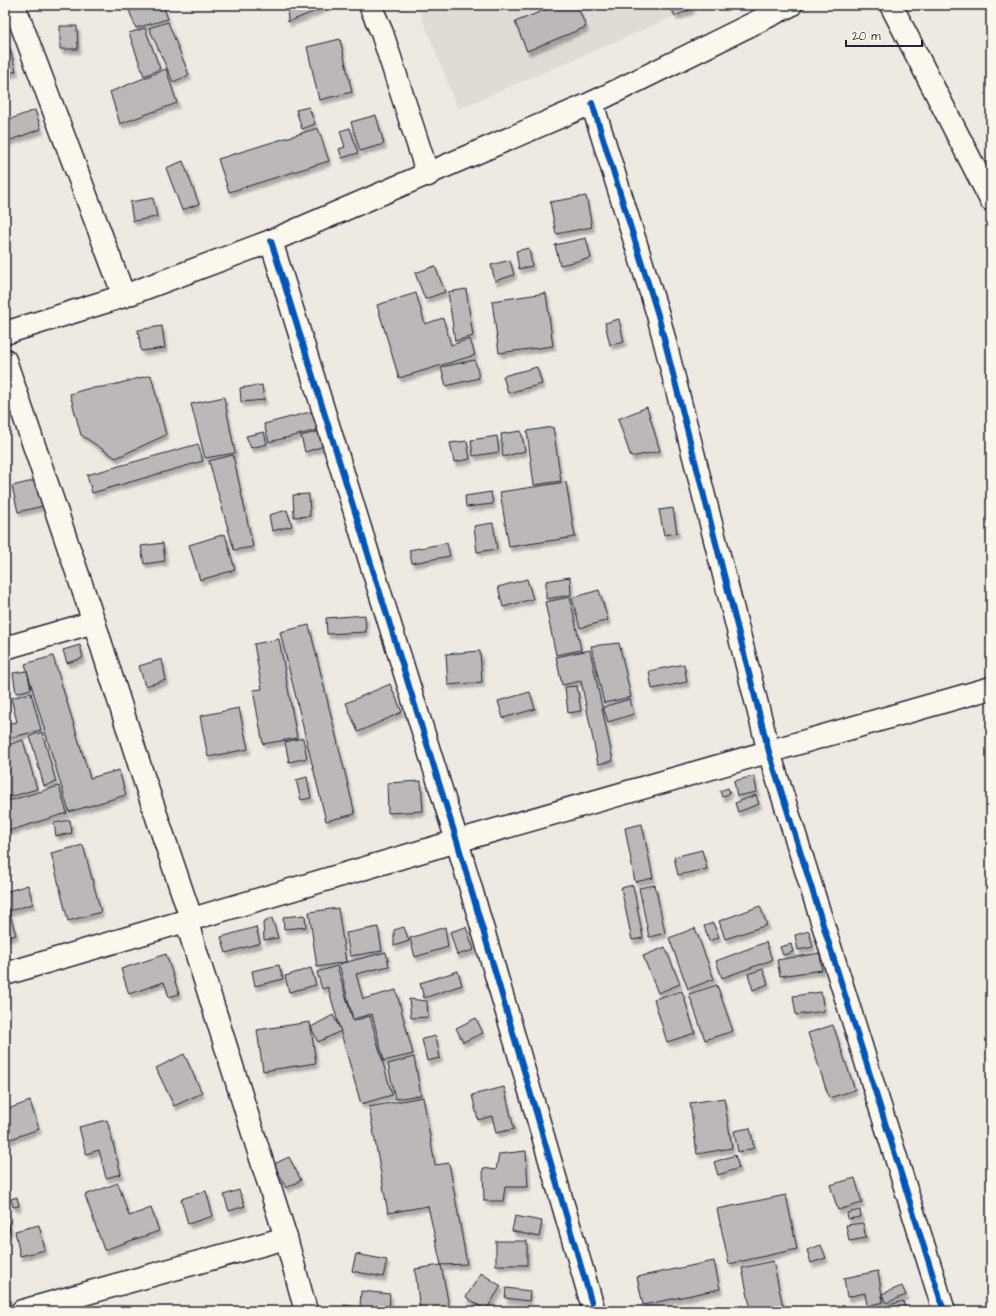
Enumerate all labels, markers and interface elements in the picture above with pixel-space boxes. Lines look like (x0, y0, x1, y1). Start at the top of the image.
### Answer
scale bar (846, 22, 922, 48)
text: 20 m (852, 28, 881, 45)

